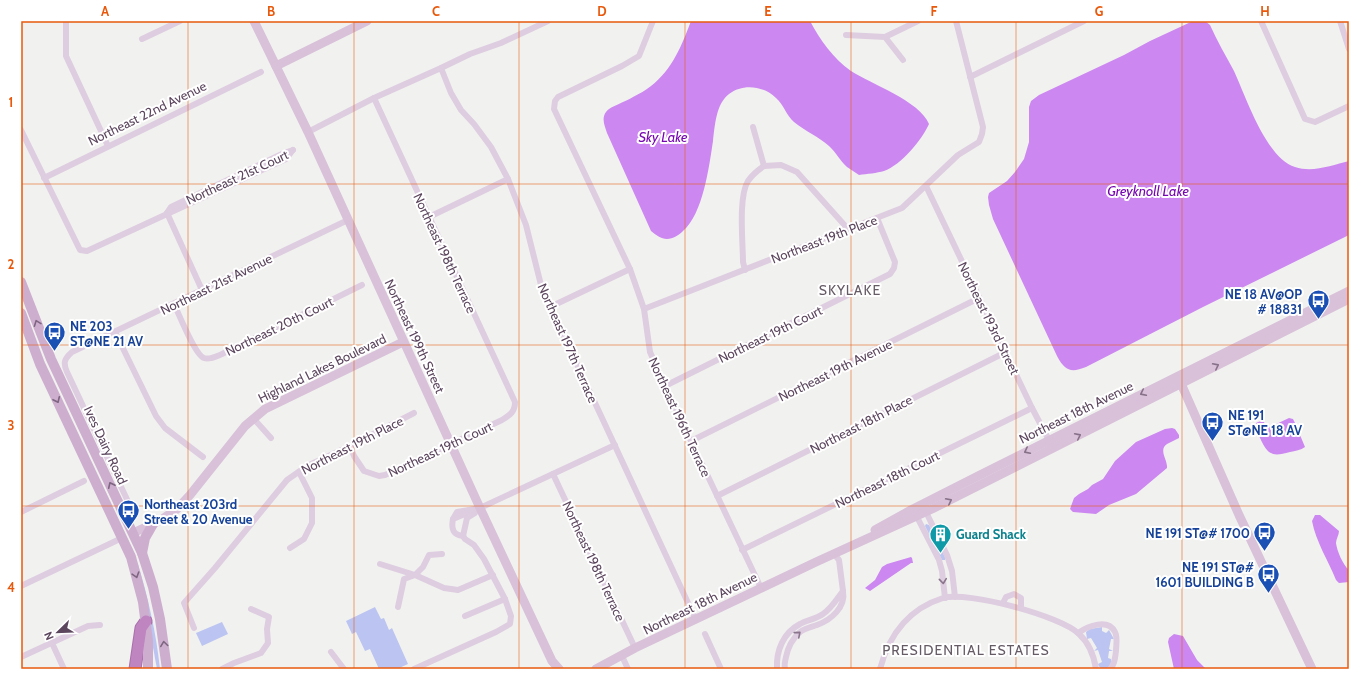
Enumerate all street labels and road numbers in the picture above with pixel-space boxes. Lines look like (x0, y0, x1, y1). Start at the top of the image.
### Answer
street label: Northeast 22nd Avenue (85, 77, 209, 149)
street label: Northeast 21st Court (183, 146, 291, 208)
street label: Northeast 198th Terrace (410, 190, 480, 316)
street label: Northeast 19th Place (769, 211, 880, 267)
street label: Northeast 21st Avenue (158, 250, 275, 318)
street label: Northeast 193rd Street (955, 259, 1024, 378)
street label: Northeast 199th Street (382, 276, 449, 396)
street label: Northeast 197th Terrace (534, 281, 602, 406)
street label: Northeast 20th Court (223, 293, 336, 359)
street label: Northeast 19th Court (715, 302, 825, 366)
street label: Highland Lakes Boulevard (255, 330, 389, 406)
street label: Northeast 19th Avenue (776, 335, 895, 404)
street label: Northeast 196th Terrace (645, 355, 715, 480)
street label: Northeast 18th Avenue (1016, 377, 1136, 447)
street label: Northeast 18th Place (807, 391, 915, 457)
street label: Ives Dairy Road (81, 403, 131, 487)
street label: Northeast 19th Place (298, 412, 406, 478)
street label: Northeast 19th Court (385, 418, 495, 480)
street label: Northeast 18th Court (832, 447, 942, 511)
street label: Northeast 198th Terrace (559, 498, 629, 624)
street label: Northeast 18th Avenue (640, 568, 760, 638)

